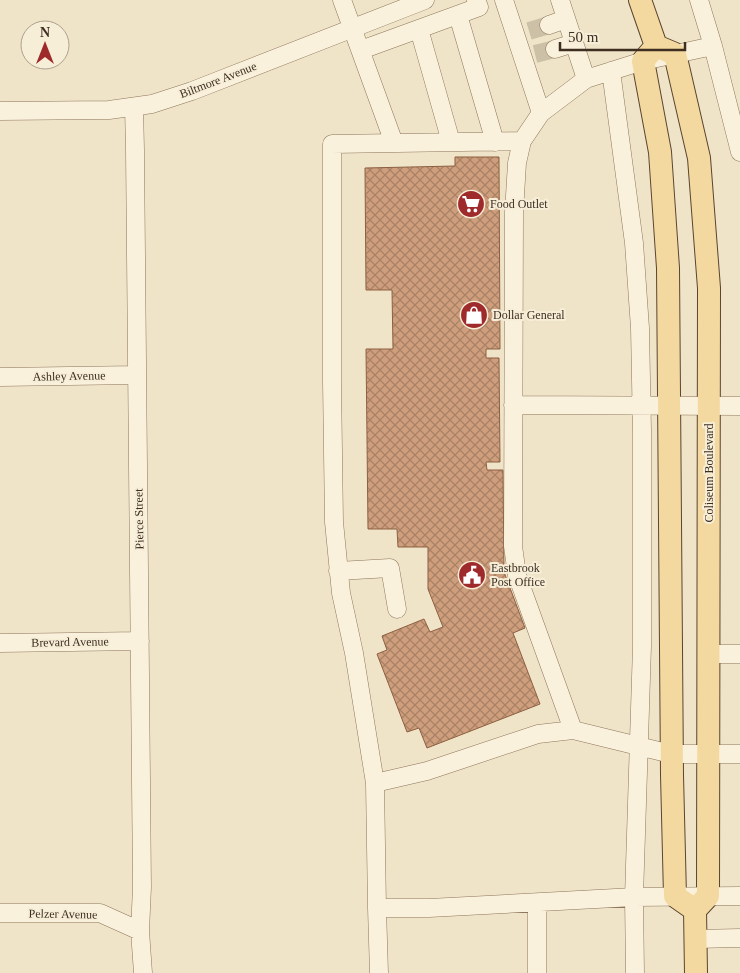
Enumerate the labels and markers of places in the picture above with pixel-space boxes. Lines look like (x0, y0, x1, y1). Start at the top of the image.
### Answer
supermarket icon: Food Outlet (456, 189, 486, 219)
place label: Food Outlet (490, 197, 548, 211)
shop icon: Dollar General (459, 300, 489, 330)
place label: Dollar General (493, 308, 565, 322)
public building icon: Eastbrook Post Office (457, 560, 487, 590)
place label: Eastbrook Post Office (491, 561, 545, 589)

